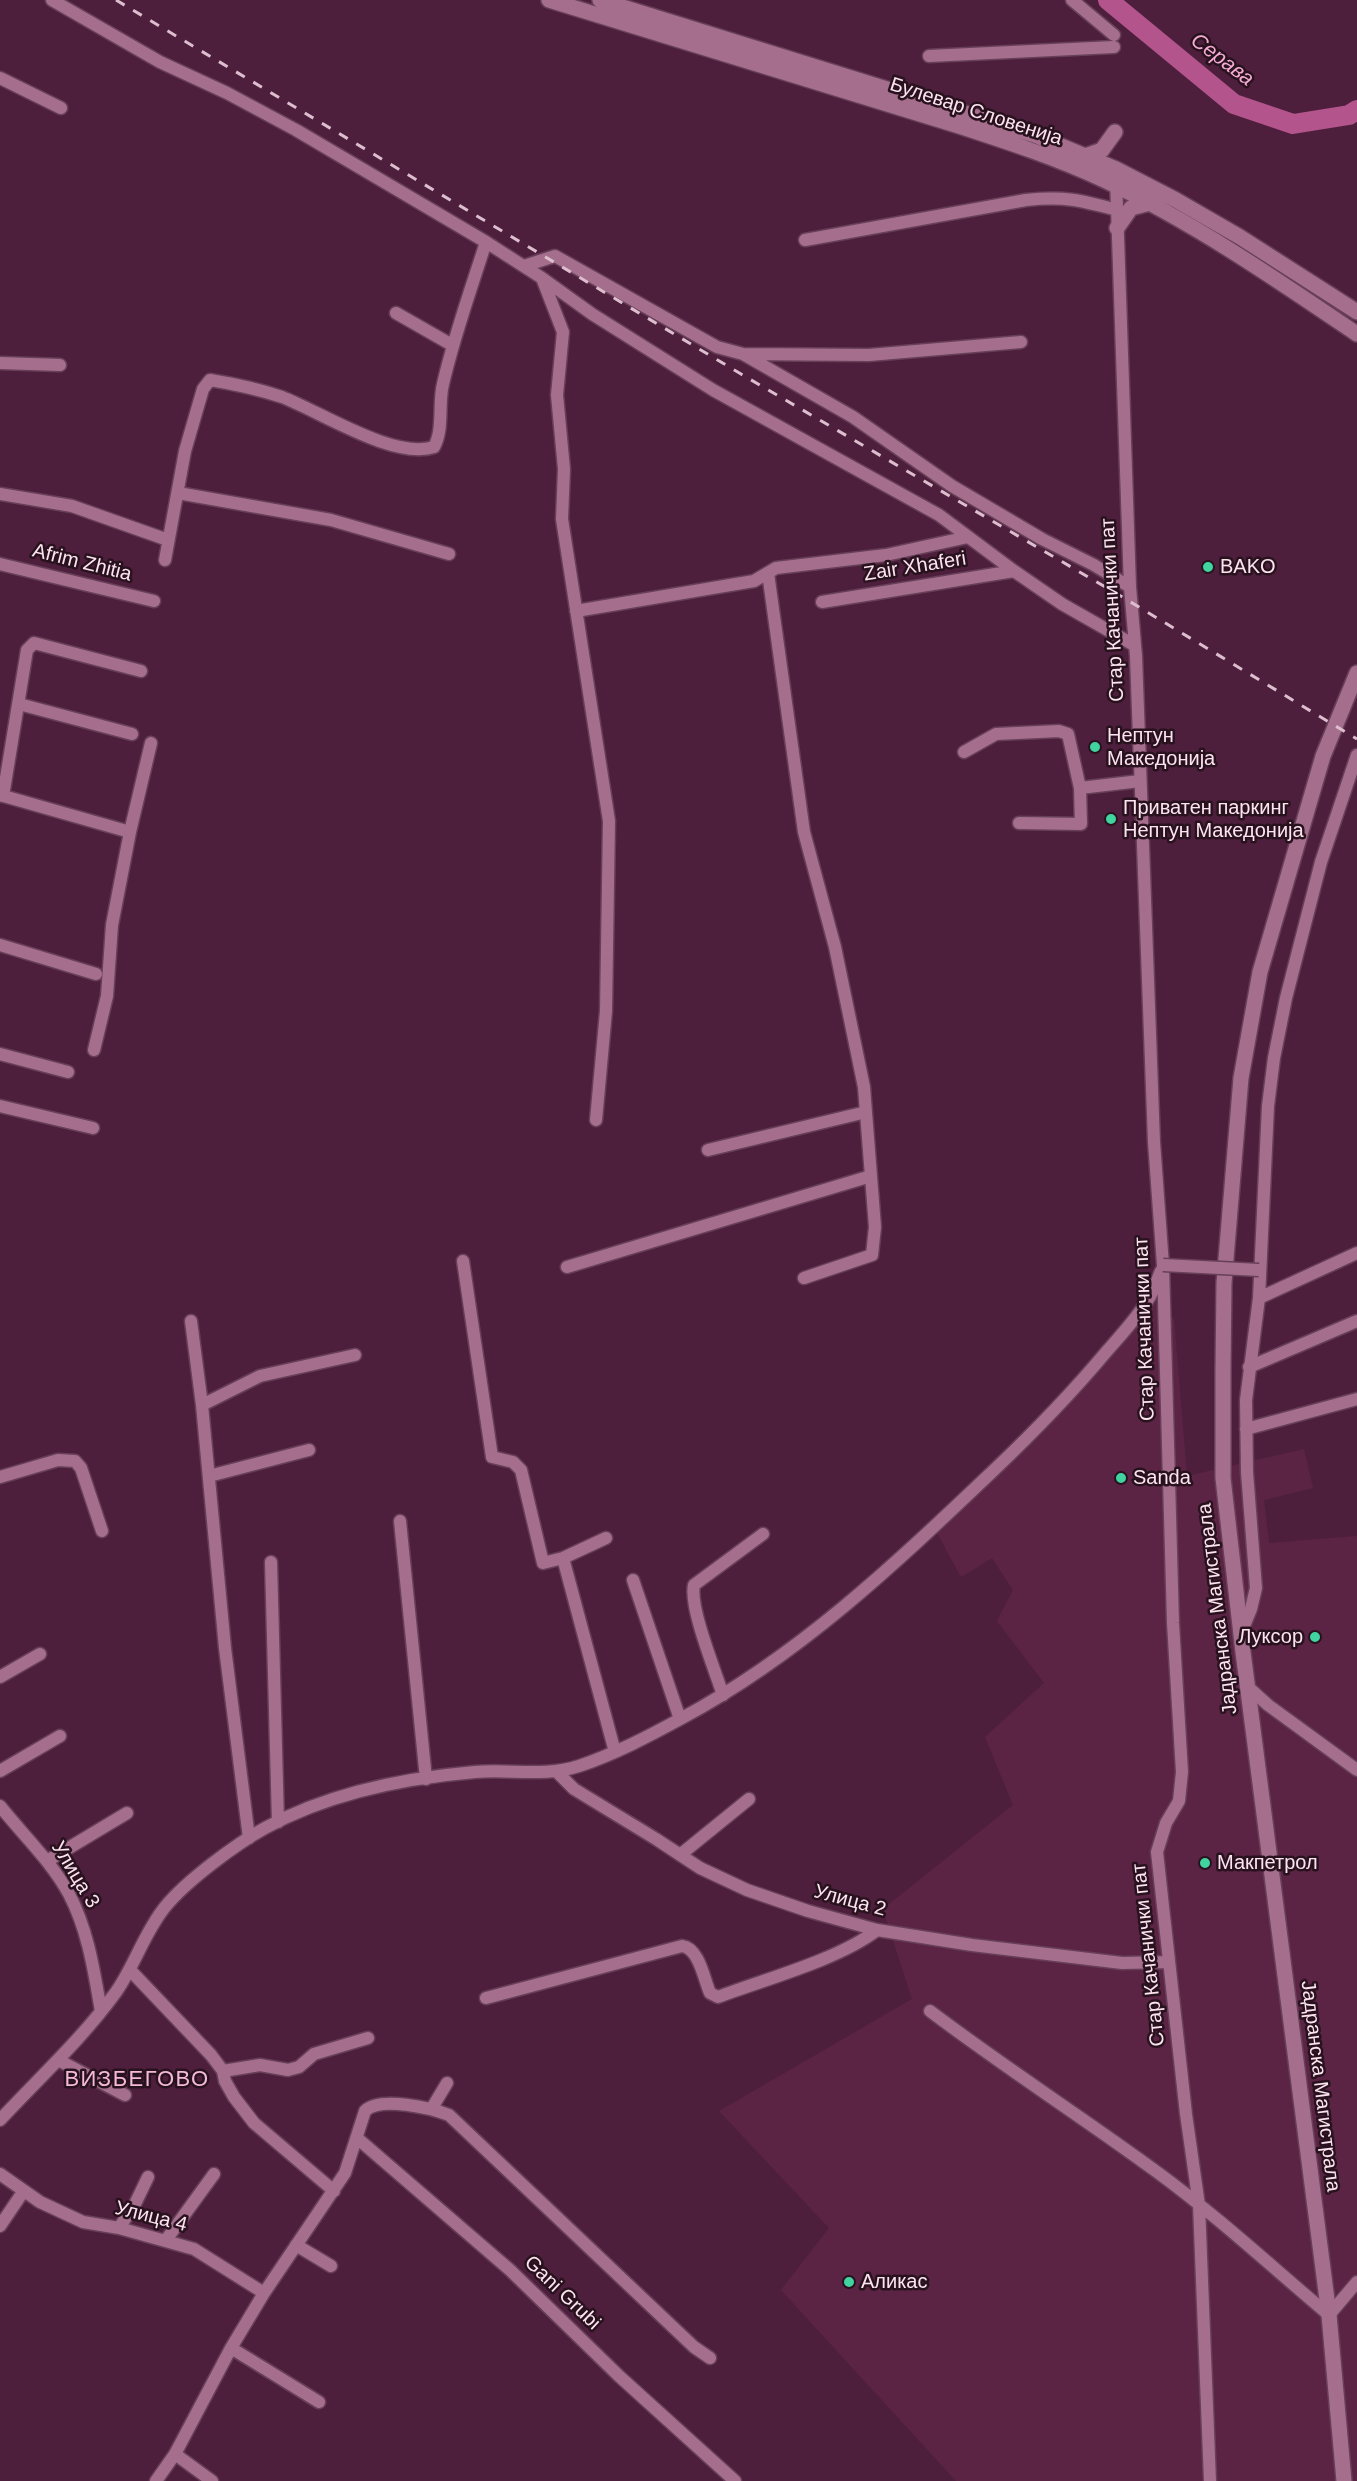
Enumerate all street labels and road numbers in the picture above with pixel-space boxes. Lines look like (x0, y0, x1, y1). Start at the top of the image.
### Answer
street label: Булевар Словенија (887, 73, 1065, 151)
street label: Стар Качанички пат (1096, 518, 1130, 702)
street label: Afrim Zhitia (30, 539, 134, 587)
street label: Zair Xhaferi (862, 547, 968, 587)
street label: Стар Качанички пат (1130, 1237, 1160, 1421)
street label: Јадранска Магистрала (1193, 1502, 1243, 1716)
street label: Улица 3 (46, 1837, 104, 1913)
street label: Стар Качанички пат (1127, 1862, 1171, 2048)
street label: Улица 2 (811, 1880, 889, 1922)
street label: Јадранска Магистрала (1295, 1979, 1345, 2193)
street label: Улица 4 (112, 2196, 190, 2238)
street label: Gani Grubi (519, 2251, 605, 2335)

